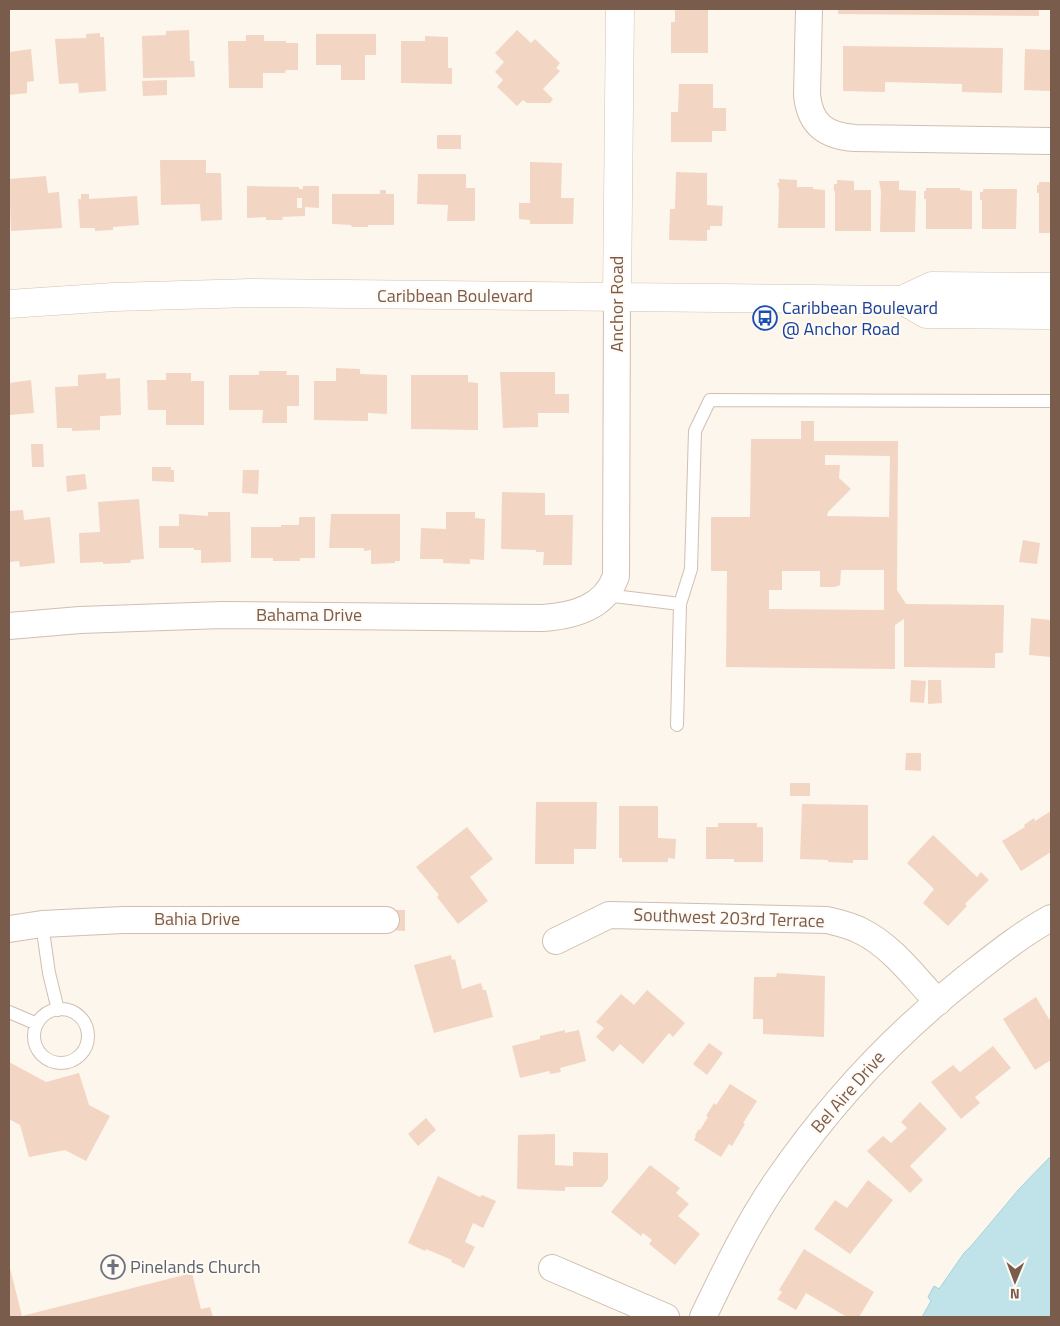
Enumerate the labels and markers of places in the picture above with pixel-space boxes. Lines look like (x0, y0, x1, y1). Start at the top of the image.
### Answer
place label: Caribbean Boulevard @ Anchor Road (782, 294, 938, 342)
bus stop icon: Caribbean Boulevard @ Anchor Road (752, 305, 778, 331)
place label: Pinelands Church (130, 1253, 261, 1280)
church icon: Pinelands Church (100, 1254, 126, 1280)

